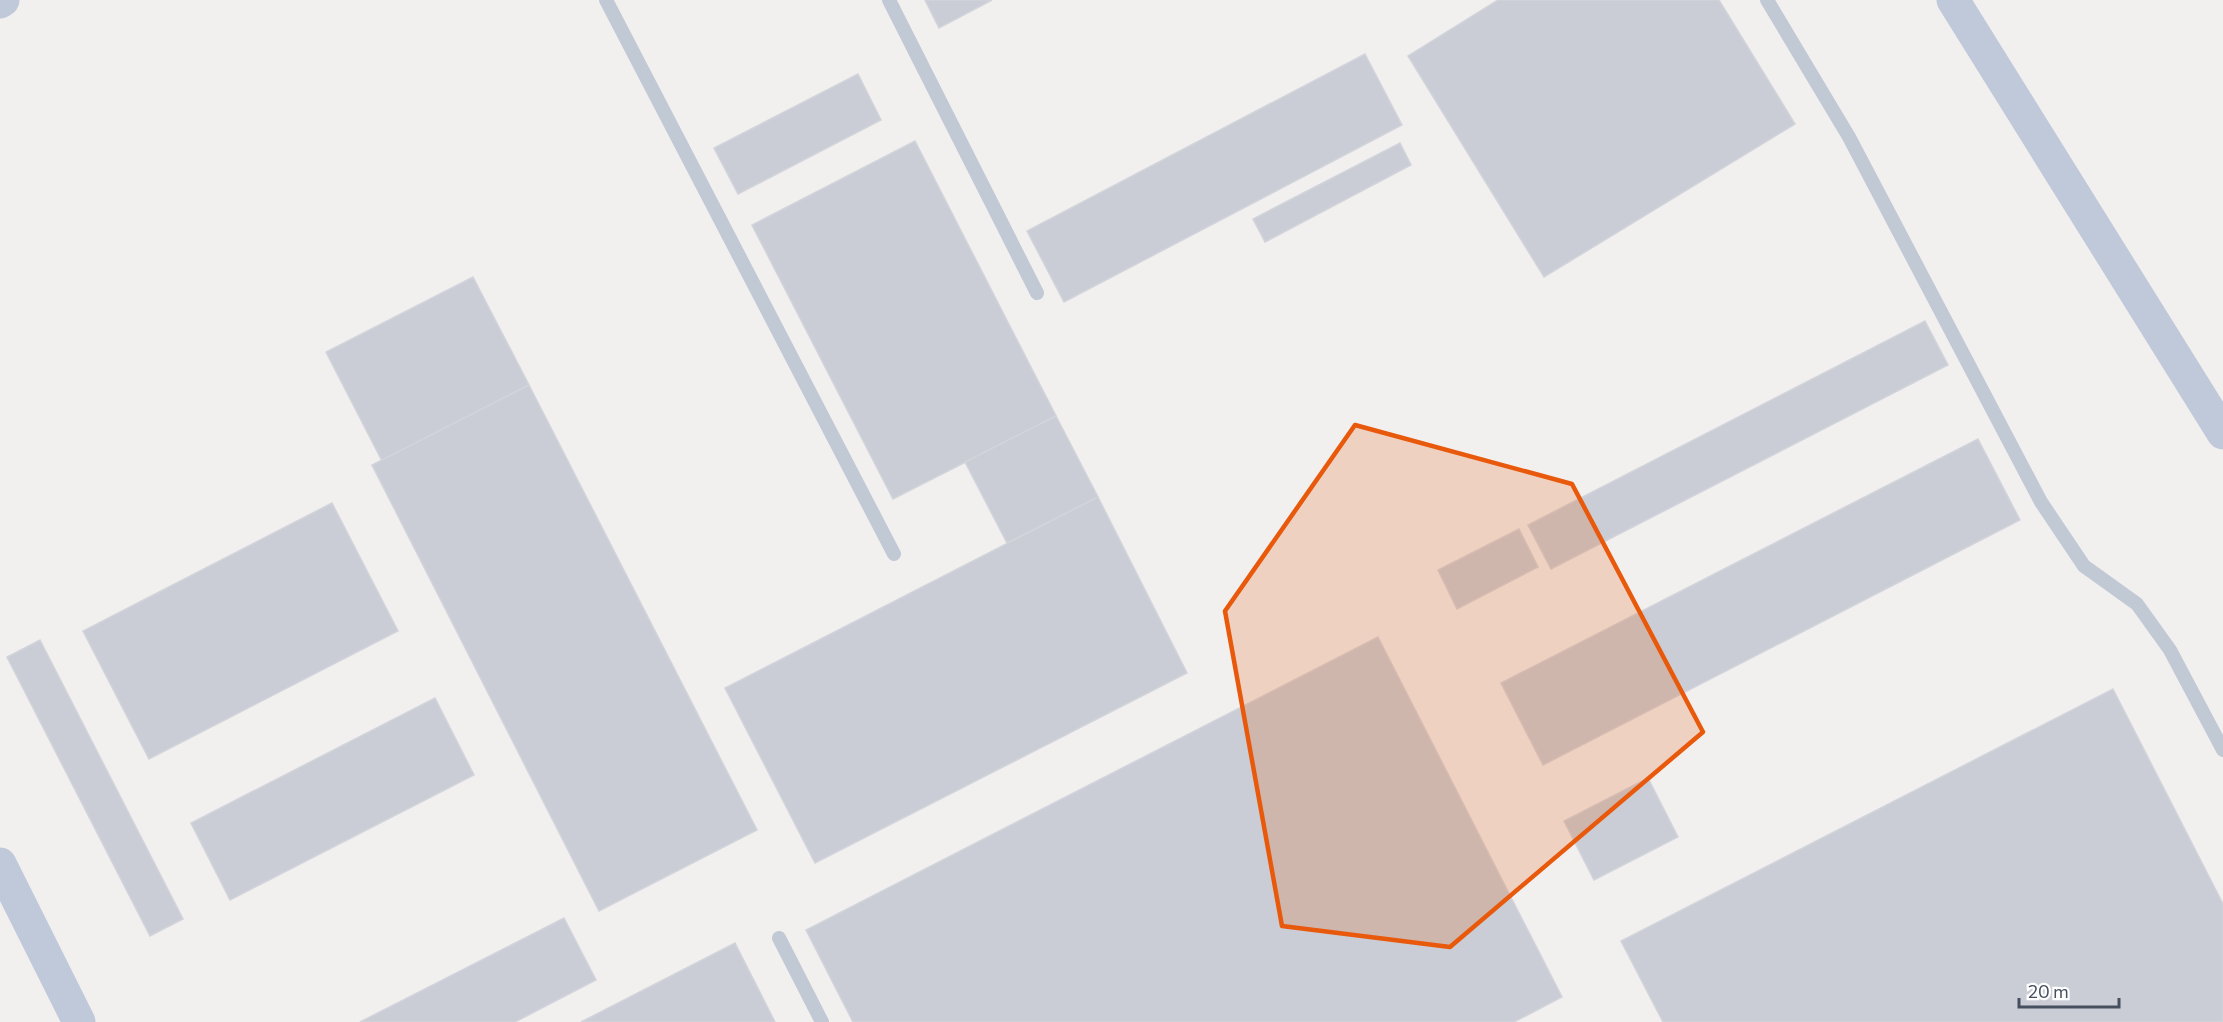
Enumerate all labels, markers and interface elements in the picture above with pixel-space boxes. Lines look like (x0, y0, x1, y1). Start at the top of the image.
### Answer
scale bar (2019, 971, 2120, 1009)
text: 20 m (2028, 980, 2069, 1002)

